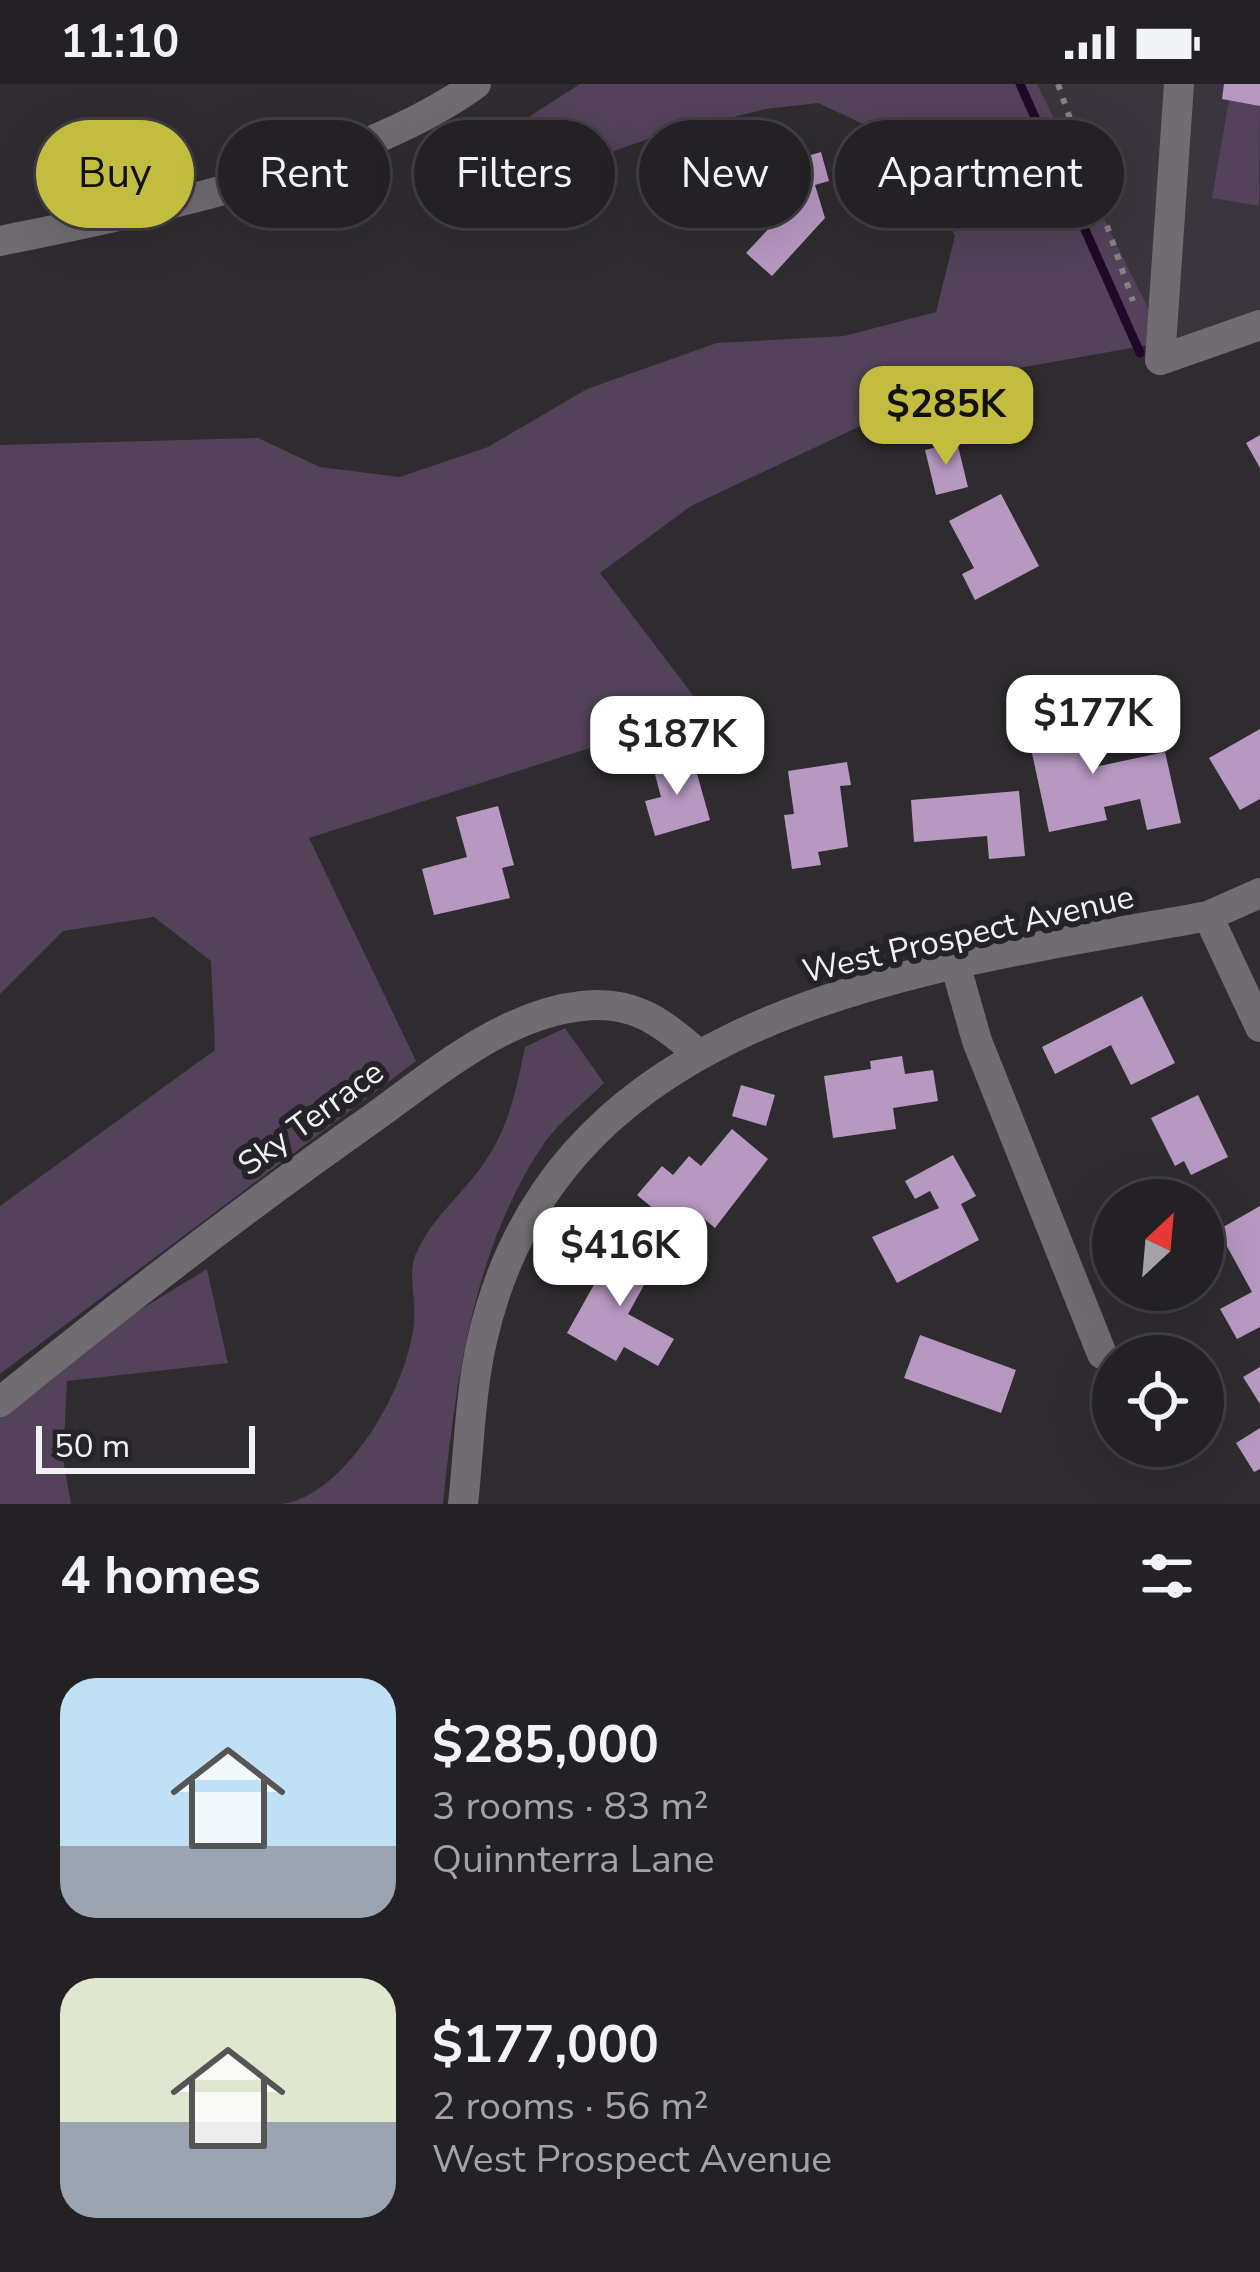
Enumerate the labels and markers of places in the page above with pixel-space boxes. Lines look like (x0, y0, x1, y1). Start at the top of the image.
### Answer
pin: $285K (862, 366, 1030, 468)
pin: $177K (1009, 675, 1177, 777)
pin: $187K (593, 696, 761, 798)
pin: $416K (536, 1207, 704, 1309)

